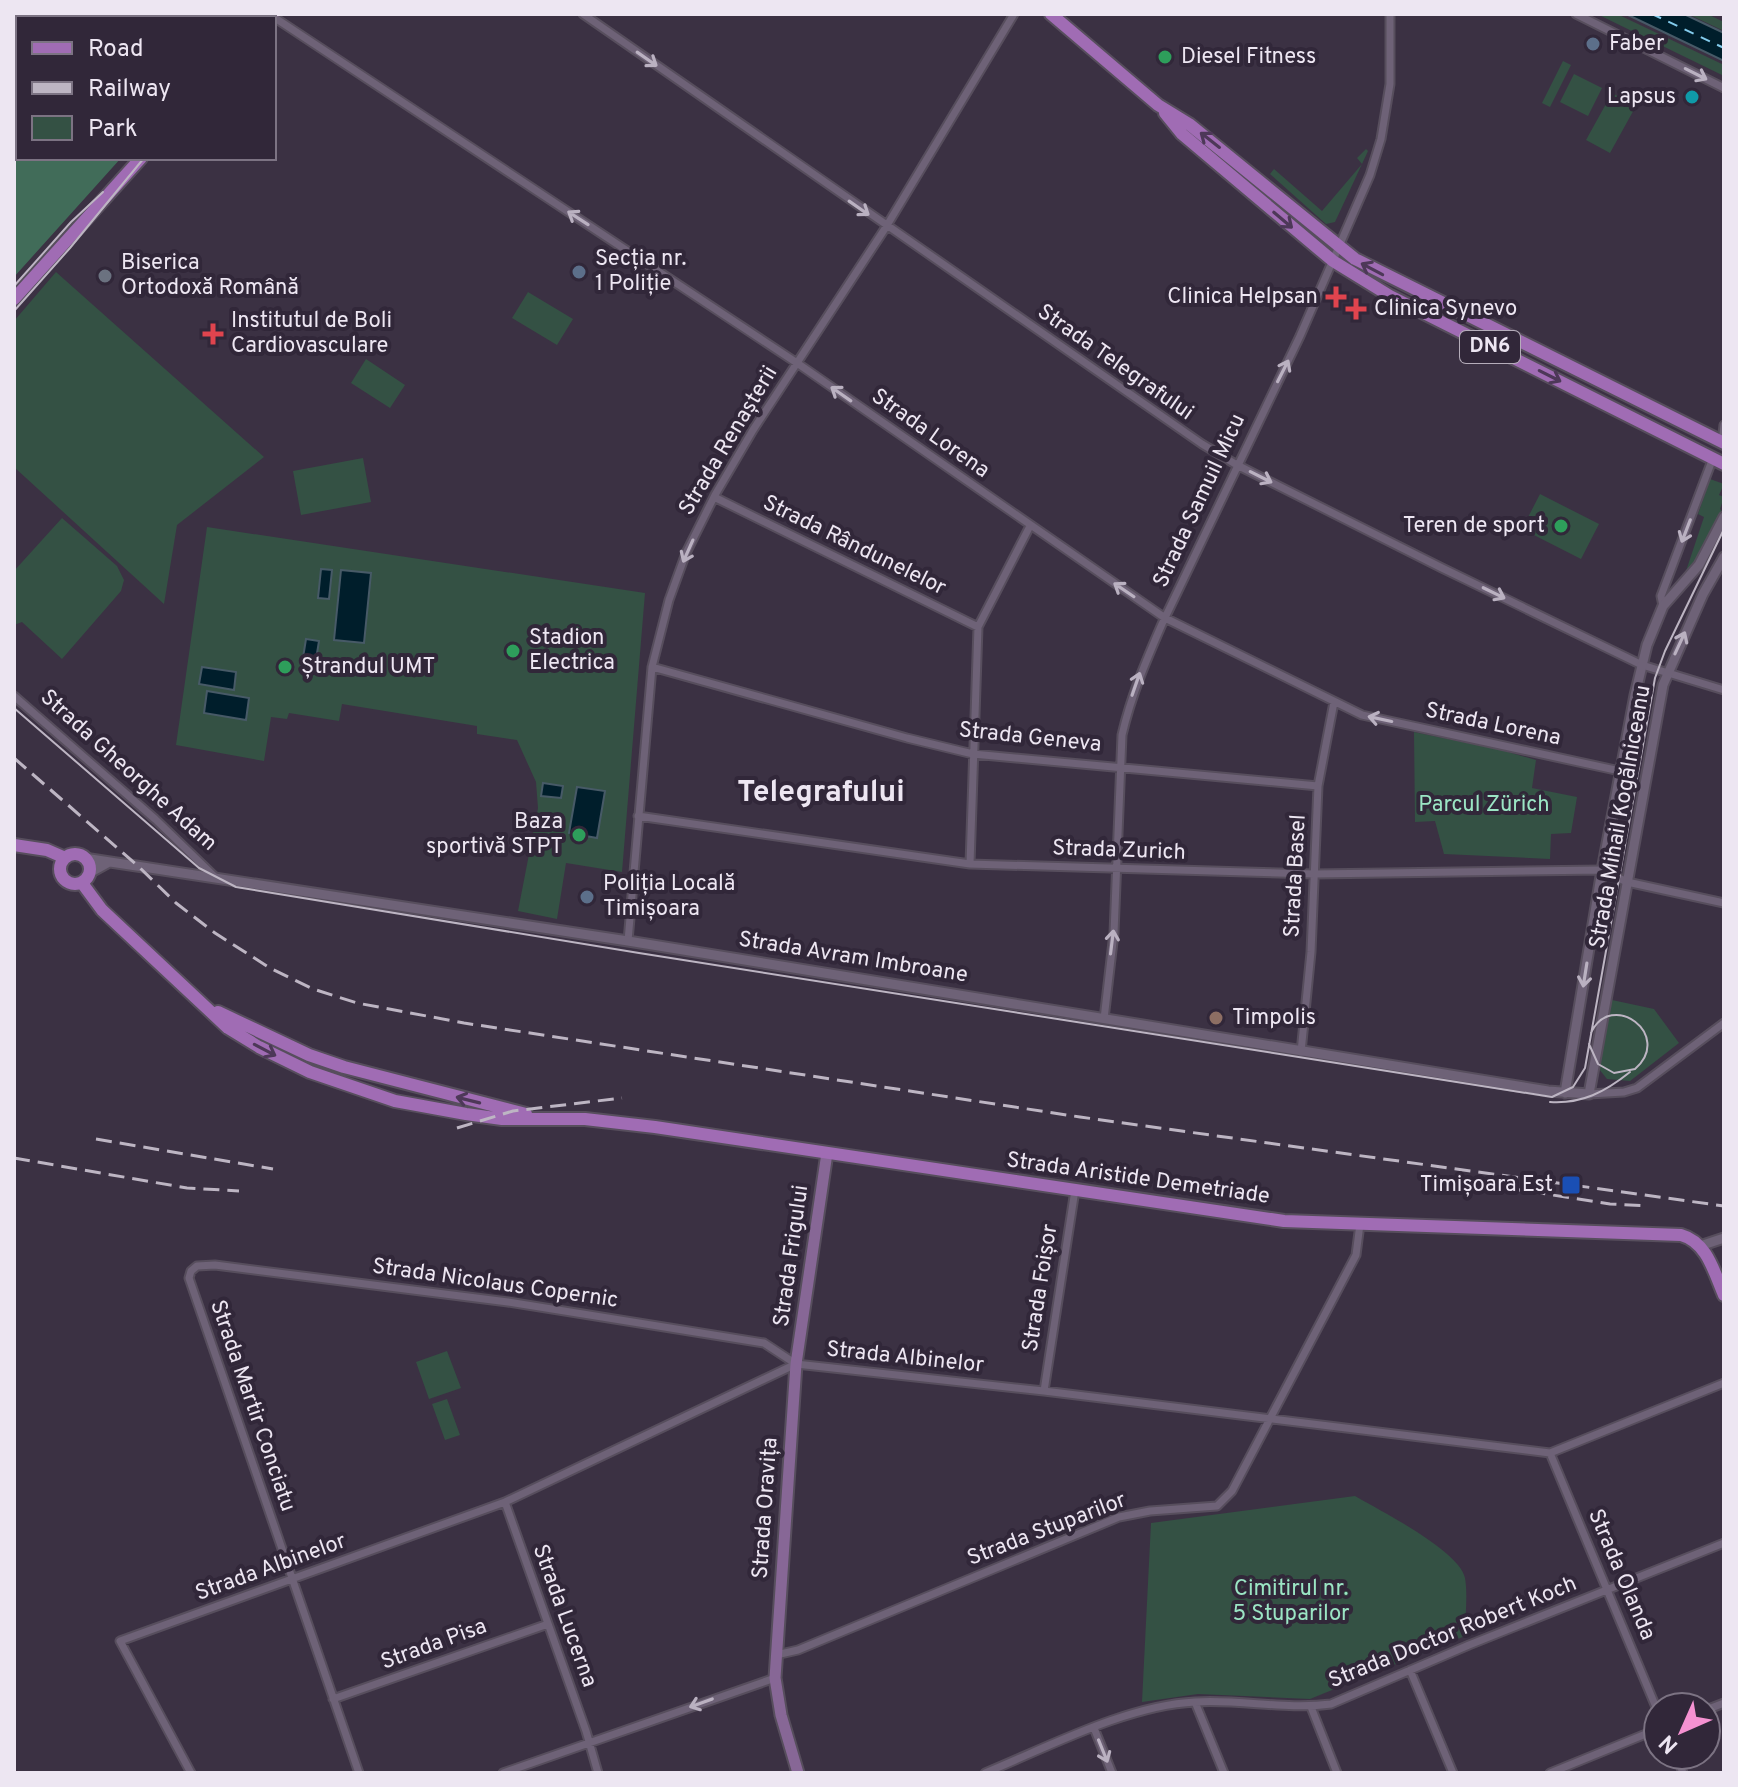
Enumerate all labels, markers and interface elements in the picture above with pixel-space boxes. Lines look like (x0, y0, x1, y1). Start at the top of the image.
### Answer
legend (16, 16, 276, 160)
place label: Faber (1609, 31, 1665, 58)
text: Road (88, 35, 144, 65)
marker: Faber (1584, 35, 1602, 53)
place label: Diesel Fitness (1181, 44, 1316, 71)
marker: Diesel Fitness (1156, 48, 1174, 66)
one-way arrow (635, 51, 657, 67)
one-way arrow (1683, 67, 1707, 82)
text: Railway (88, 75, 171, 105)
place label: Lapsus (1607, 84, 1676, 111)
marker: Lapsus (1683, 88, 1701, 106)
text: Park (88, 115, 138, 145)
one-way arrow (1200, 131, 1221, 149)
one-way arrow (848, 200, 870, 216)
one-way arrow (568, 210, 590, 227)
one-way arrow (1273, 211, 1293, 229)
place label: Secția nr. 1 Poliție (595, 246, 687, 298)
place label: Biserica Ortodoxă Română (121, 250, 299, 302)
one-way arrow (1361, 260, 1384, 276)
marker: Secția nr. 1 Poliție (570, 263, 588, 281)
marker: Biserica Ortodoxă Română (96, 267, 114, 285)
place label: Clinica Helpsan (1167, 284, 1318, 311)
marker: Clinica Helpsan (1325, 286, 1347, 308)
place label: Clinica Synevo (1374, 296, 1517, 323)
marker: Clinica Synevo (1345, 298, 1367, 320)
street label: Strada Telegrafului (1032, 299, 1198, 427)
place label: Institutul de Boli Cardiovasculare (231, 308, 392, 360)
marker: Institutul de Boli Cardiovasculare (202, 323, 224, 345)
road number: DN6 (1460, 331, 1520, 363)
one-way arrow (1275, 359, 1291, 383)
street label: Strada Renașterii (674, 361, 784, 521)
one-way arrow (1538, 370, 1561, 385)
street label: Strada Lorena (866, 383, 994, 485)
one-way arrow (831, 386, 853, 402)
street label: Strada Samuil Micu (1148, 410, 1252, 592)
one-way arrow (1249, 470, 1273, 485)
street label: Strada Rândunelelor (758, 490, 950, 602)
place label: Teren de sport (1403, 513, 1545, 540)
marker: Teren de sport (1552, 517, 1570, 535)
one-way arrow (1678, 518, 1692, 543)
one-way arrow (679, 538, 694, 563)
one-way arrow (1113, 582, 1135, 598)
one-way arrow (1482, 587, 1505, 602)
place label: Stadion Electrica (529, 625, 615, 677)
one-way arrow (1673, 631, 1688, 655)
marker: Stadion Electrica (504, 642, 522, 660)
place label: Ștrandul UMT (301, 654, 435, 681)
marker: Ștrandul UMT (276, 658, 294, 676)
one-way arrow (1130, 672, 1145, 697)
street label: Strada Mihail Kogălniceanu (1585, 683, 1657, 951)
street label: Strada Gheorghe Adam (34, 684, 222, 858)
street label: Strada Lorena (1423, 697, 1563, 753)
one-way arrow (1368, 711, 1393, 726)
street label: Strada Geneva (957, 717, 1103, 759)
district label: Telegrafului (737, 775, 905, 812)
park label: Parcul Zürich (1418, 792, 1550, 819)
place label: Baza sportivă STPT (426, 809, 563, 861)
street label: Strada Basel (1279, 814, 1313, 938)
marker: Baza sportivă STPT (570, 826, 588, 844)
street label: Strada Zurich (1052, 835, 1186, 867)
place label: Poliția Locală Timișoara (603, 871, 735, 923)
marker: Poliția Locală Timișoara (578, 888, 596, 906)
street label: Strada Avram Imbroane (736, 927, 970, 989)
one-way arrow (1105, 929, 1120, 955)
one-way arrow (1576, 962, 1591, 987)
place label: Timpolis (1232, 1005, 1316, 1032)
marker: Timpolis (1207, 1009, 1225, 1027)
one-way arrow (253, 1042, 276, 1058)
one-way arrow (456, 1092, 482, 1107)
street label: Strada Aristide Demetriade (1005, 1147, 1271, 1211)
place label: Timișoara Est (1420, 1172, 1553, 1199)
marker: Timișoara Est (1560, 1174, 1582, 1196)
street label: Strada Frigului (769, 1183, 815, 1329)
street label: Strada Foișor (1018, 1222, 1064, 1354)
street label: Strada Nicolaus Copernic (370, 1253, 620, 1315)
street label: Strada Martir Conciatu (203, 1297, 301, 1515)
street label: Strada Albinelor (825, 1336, 986, 1380)
street label: Strada Oravița (748, 1436, 784, 1580)
street label: Strada Stuparilor (964, 1487, 1131, 1573)
street label: Strada Olanda (1581, 1505, 1661, 1645)
street label: Strada Albinelor (192, 1528, 350, 1608)
street label: Strada Lucerna (526, 1541, 602, 1691)
street label: Strada Doctor Robert Koch (1325, 1571, 1581, 1695)
park label: Cimitirul nr. 5 Stuparilor (1232, 1576, 1350, 1628)
street label: Strada Pisa (377, 1613, 491, 1677)
north arrow (1642, 1691, 1722, 1771)
one-way arrow (689, 1696, 714, 1711)
text: N (1654, 1728, 1685, 1759)
one-way arrow (1097, 1738, 1112, 1763)

